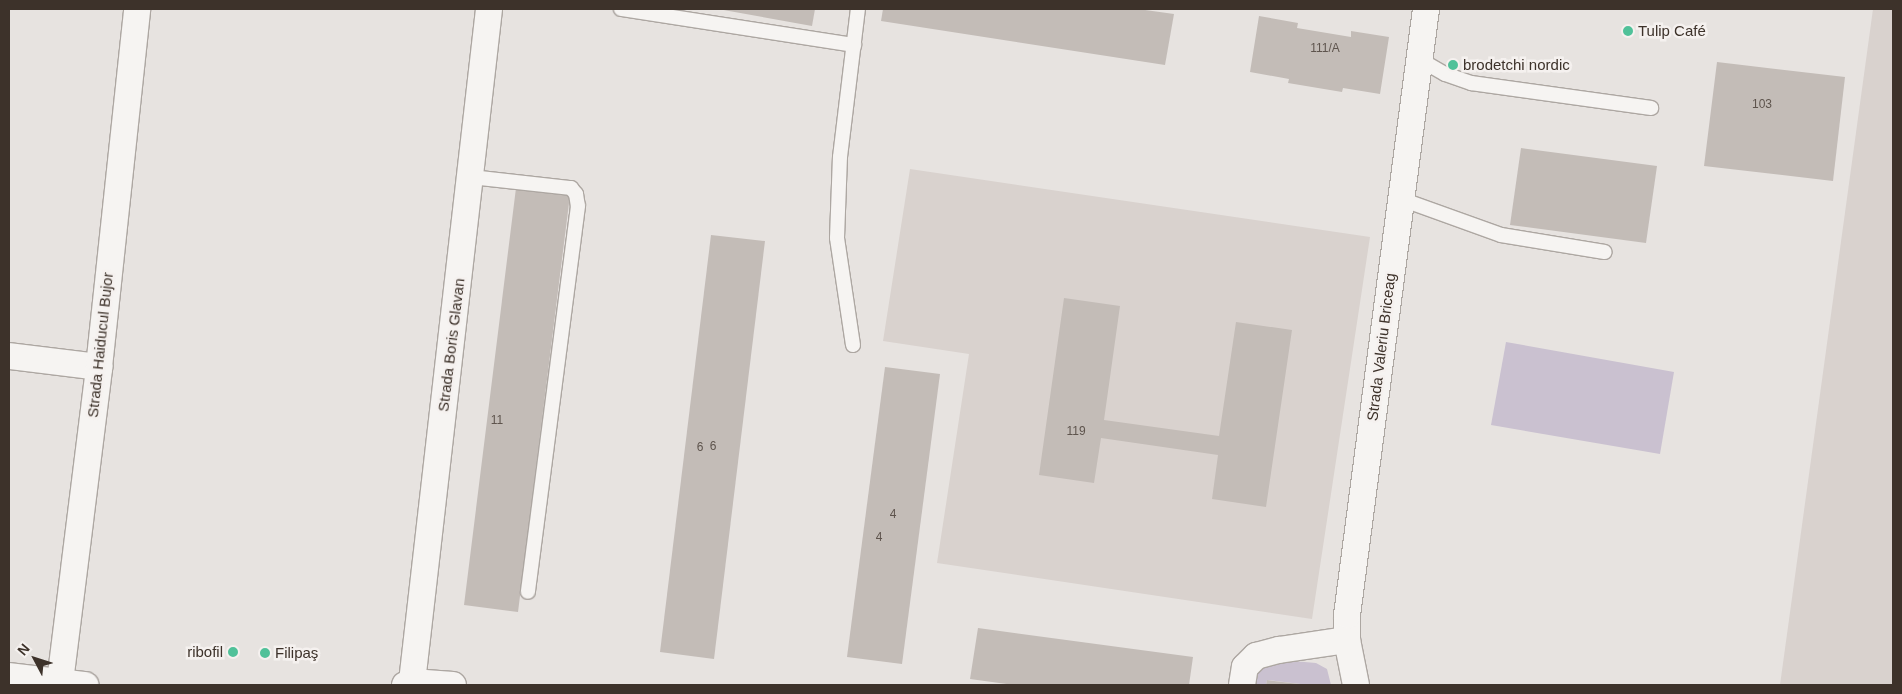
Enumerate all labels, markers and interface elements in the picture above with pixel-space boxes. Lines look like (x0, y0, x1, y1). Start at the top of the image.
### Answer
place label: Tulip Café (1638, 22, 1706, 40)
marker: Tulip Café (1622, 25, 1634, 37)
house number: 111/A (1310, 42, 1340, 56)
place label: brodetchi nordic (1463, 56, 1570, 74)
marker: brodetchi nordic (1447, 59, 1459, 71)
house number: 103 (1752, 98, 1772, 112)
street label: Strada Haiducul Bujor (83, 272, 117, 418)
street label: Strada Valeriu Briceag (1363, 272, 1399, 422)
street label: Strada Boris Glavan (434, 277, 468, 413)
house number: 11 (491, 414, 503, 428)
house number: 119 (1066, 425, 1086, 439)
house number: 6 (710, 440, 716, 454)
house number: 6 (697, 441, 703, 455)
house number: 4 (890, 508, 896, 522)
house number: 4 (876, 531, 882, 545)
north arrow (10, 634, 60, 684)
text: N (14, 640, 33, 658)
place label: ribofil (187, 643, 223, 661)
place label: Filipaş (275, 644, 318, 662)
marker: ribofil (227, 646, 239, 658)
marker: Filipaş (259, 647, 271, 659)

